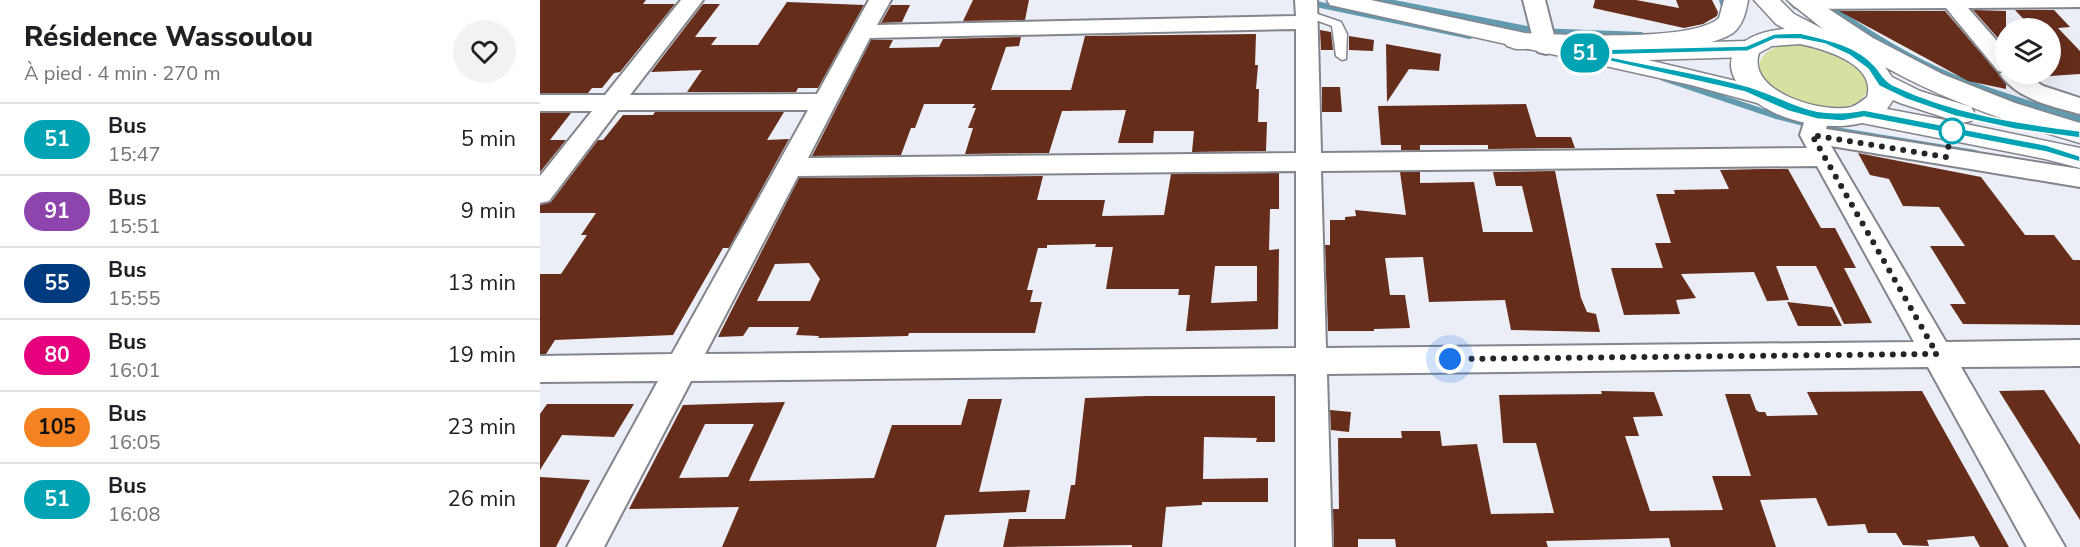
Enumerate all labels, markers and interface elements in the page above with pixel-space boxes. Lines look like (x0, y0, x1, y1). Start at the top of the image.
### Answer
text: Résidence Wassoulou (24, 18, 313, 56)
map controls (1995, 18, 2061, 84)
button: layers (1995, 18, 2061, 84)
button: heart (453, 20, 516, 83)
line badge: 51 (1558, 34, 1612, 72)
text: 51 (1572, 39, 1598, 67)
text: À pied · 4 min · 270 m (24, 60, 221, 87)
text: Bus (108, 111, 147, 141)
unlabelled marker (1939, 118, 1965, 144)
text: 5 min (461, 124, 516, 154)
text: 51 (44, 125, 70, 153)
text: 15:47 (108, 141, 161, 168)
text: Bus (108, 183, 147, 213)
text: 9 min (461, 196, 516, 226)
text: 91 (44, 197, 70, 225)
text: 15:51 (108, 213, 161, 240)
text: Bus (108, 255, 147, 285)
text: 13 min (448, 268, 516, 298)
text: 55 (44, 269, 70, 297)
text: 15:55 (108, 285, 161, 312)
text: Bus (108, 327, 147, 357)
text: 19 min (448, 340, 516, 370)
text: 80 (44, 341, 70, 369)
your location (1435, 344, 1465, 374)
text: 16:01 (108, 357, 161, 384)
text: Bus (108, 399, 147, 429)
text: 23 min (448, 412, 516, 442)
text: 105 (38, 413, 76, 441)
text: 16:05 (108, 429, 161, 456)
text: Bus (108, 471, 147, 501)
text: 26 min (448, 484, 516, 514)
text: 51 (44, 485, 70, 513)
text: 16:08 (108, 501, 161, 528)

